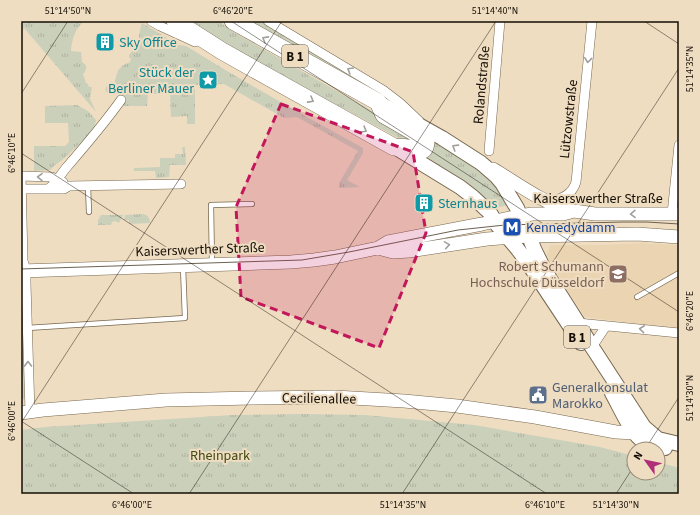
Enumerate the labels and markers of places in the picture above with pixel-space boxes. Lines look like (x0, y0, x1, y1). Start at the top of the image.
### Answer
building icon: Sky Office (94, 31, 116, 53)
place label: Sky Office (119, 33, 177, 53)
place label: Stück der Berliner Mauer (108, 63, 194, 99)
place icon: Stück der Berliner Mauer (197, 69, 219, 91)
building icon: Sternhaus (413, 192, 435, 214)
place label: Sternhaus (438, 194, 497, 214)
metro station icon: Kennedydamm (501, 216, 523, 238)
place label: Kennedydamm (526, 218, 616, 238)
place label: Robert Schumann Hochschule Düsseldorf (470, 257, 605, 293)
school or university icon: Robert Schumann Hochschule Düsseldorf (607, 263, 629, 285)
place label: Generalkonsulat Marokko (552, 378, 648, 414)
public building icon: Generalkonsulat Marokko (527, 384, 549, 406)

